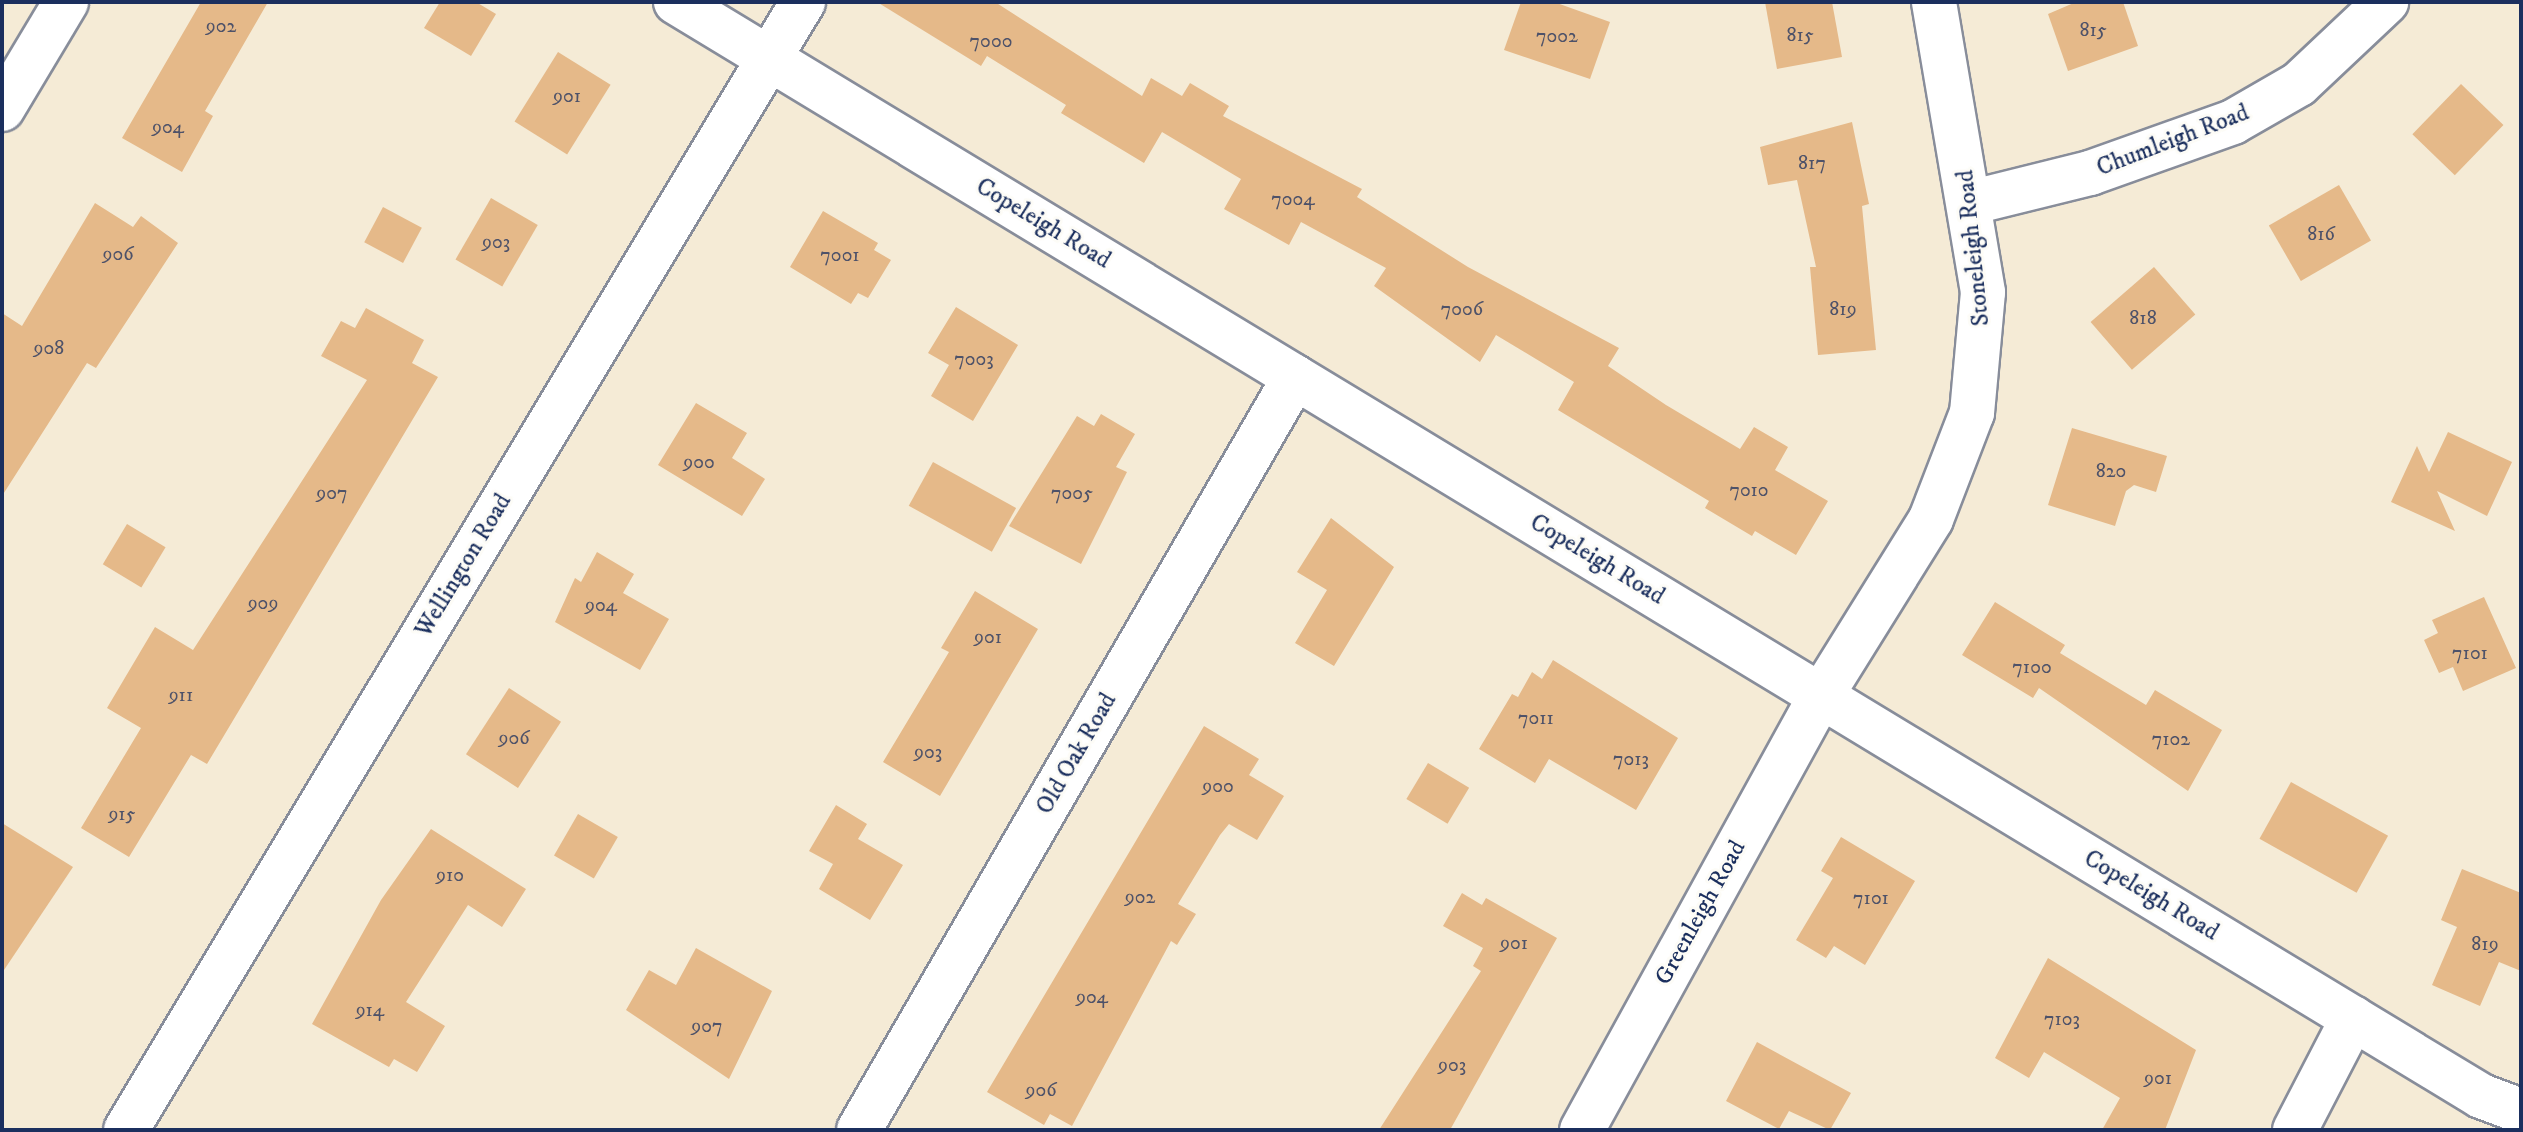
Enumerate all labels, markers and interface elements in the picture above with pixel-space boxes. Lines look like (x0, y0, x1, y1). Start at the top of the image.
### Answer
house number: 902 (206, 14, 236, 38)
house number: 815 (2079, 18, 2107, 42)
house number: 815 (1786, 23, 1814, 47)
house number: 7002 (1536, 24, 1578, 48)
house number: 7000 (970, 29, 1012, 53)
house number: 901 (553, 84, 581, 108)
street label: Chumleigh Road (2093, 99, 2253, 183)
house number: 904 (152, 115, 184, 139)
house number: 817 (1798, 151, 1826, 175)
street label: Stoneleigh Road (1951, 169, 1997, 327)
street label: Copeleigh Road (970, 173, 1116, 275)
house number: 7004 (1271, 187, 1315, 211)
house number: 816 (2307, 222, 2335, 246)
house number: 903 (482, 230, 510, 254)
house number: 906 (102, 242, 134, 266)
house number: 7001 (820, 243, 860, 267)
house number: 7006 (1441, 297, 1483, 321)
house number: 819 (1829, 297, 1857, 321)
house number: 818 (2129, 306, 2157, 330)
house number: 908 (34, 336, 64, 360)
house number: 7003 (954, 347, 994, 371)
house number: 900 (683, 450, 715, 474)
house number: 820 (2096, 459, 2126, 483)
house number: 7010 (1729, 478, 1769, 502)
house number: 907 (316, 481, 348, 505)
house number: 7005 (1051, 481, 1093, 505)
street label: Wellington Road (410, 489, 518, 643)
street label: Copeleigh Road (1524, 509, 1670, 611)
house number: 909 (248, 591, 278, 615)
house number: 904 (585, 593, 617, 617)
house number: 901 (974, 625, 1002, 649)
house number: 7101 (2452, 641, 2488, 665)
house number: 7100 (2012, 655, 2052, 679)
house number: 911 (169, 683, 193, 707)
street label: Old Oak Road (1031, 688, 1123, 820)
house number: 7011 (1518, 706, 1554, 730)
house number: 906 (498, 726, 530, 750)
house number: 7102 (2152, 727, 2190, 751)
house number: 903 (914, 740, 942, 764)
house number: 7013 (1613, 747, 1649, 771)
house number: 900 (1202, 774, 1234, 798)
house number: 915 (108, 802, 136, 826)
street label: Greenleigh Road (1650, 836, 1752, 990)
street label: Copeleigh Road (2078, 845, 2224, 947)
house number: 910 (436, 863, 464, 887)
house number: 902 (1125, 885, 1155, 909)
house number: 7101 (1853, 886, 1889, 910)
house number: 901 (1500, 931, 1528, 955)
house number: 819 (2471, 932, 2499, 956)
house number: 904 (1076, 985, 1108, 1009)
house number: 914 (356, 998, 384, 1022)
house number: 7103 (2044, 1007, 2080, 1031)
house number: 907 (691, 1014, 723, 1038)
house number: 903 (1438, 1053, 1466, 1077)
house number: 901 (2144, 1066, 2172, 1090)
house number: 906 (1025, 1078, 1057, 1102)

